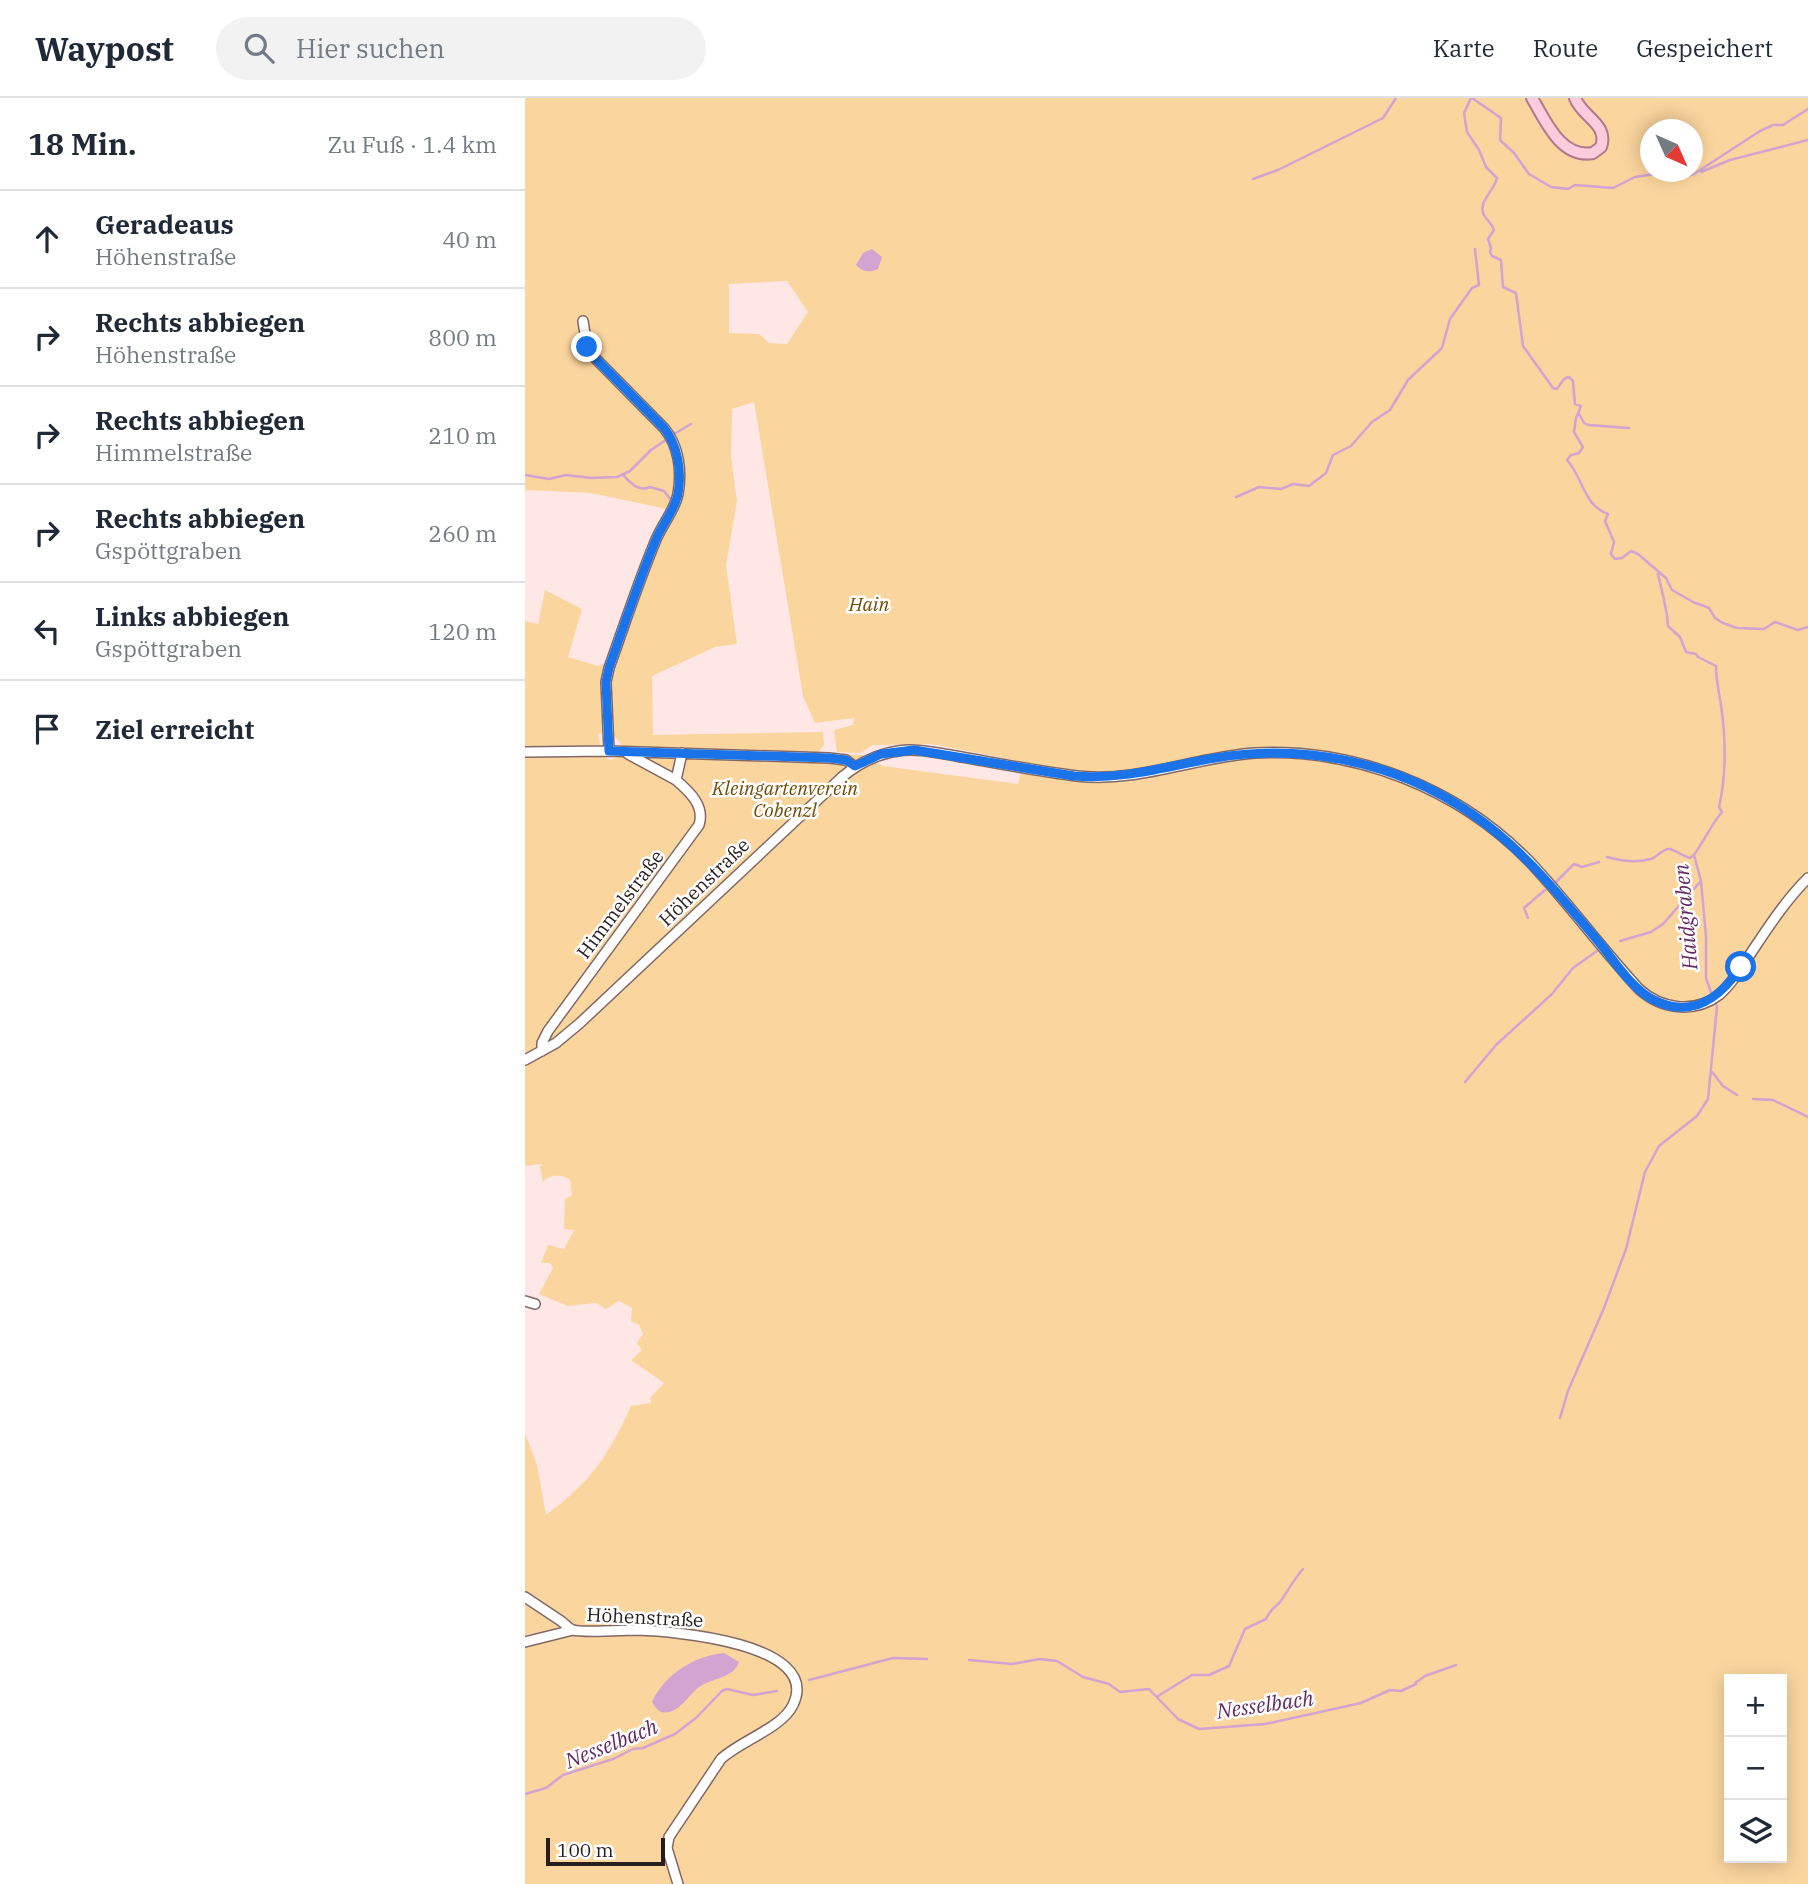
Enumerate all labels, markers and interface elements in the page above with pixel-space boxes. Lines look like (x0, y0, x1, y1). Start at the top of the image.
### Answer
search box (216, 17, 706, 80)
text: Waypost (35, 27, 174, 70)
icon: search (240, 29, 278, 67)
text: Hier suchen (296, 31, 445, 65)
text: Karte (1433, 32, 1495, 64)
text: Route (1533, 32, 1598, 64)
text: Gespeichert (1636, 32, 1773, 64)
north arrow (1640, 119, 1703, 182)
text: 18 Min. (28, 124, 137, 163)
text: Zu Fuß · 1.4 km (327, 129, 497, 159)
text: Geradeaus (95, 207, 234, 241)
icon: ahead (28, 220, 66, 258)
text: 40 m (442, 224, 497, 254)
text: Höhenstraße (95, 241, 236, 271)
text: Rechts abbiegen (95, 305, 305, 339)
icon: right (28, 318, 66, 356)
text: 800 m (428, 322, 497, 352)
route end (571, 331, 602, 362)
text: Höhenstraße (95, 339, 236, 369)
text: Rechts abbiegen (95, 403, 305, 437)
icon: right (28, 416, 66, 454)
text: 210 m (428, 420, 497, 450)
text: Himmelstraße (95, 437, 252, 467)
text: Rechts abbiegen (95, 501, 305, 535)
icon: right (28, 514, 66, 552)
text: 260 m (428, 518, 497, 548)
text: Gspöttgraben (95, 535, 242, 565)
park label: Hain (848, 592, 889, 616)
text: Links abbiegen (95, 599, 290, 633)
icon: left (28, 612, 66, 650)
text: 120 m (428, 616, 497, 646)
text: Gspöttgraben (95, 633, 242, 663)
icon: arrive (28, 710, 66, 748)
text: Ziel erreicht (95, 712, 254, 746)
park label: Kleingartenverein Cobenzl (711, 776, 858, 822)
street label: Höhenstraße (654, 833, 754, 931)
street label: Himmelstraße (571, 845, 669, 963)
water label: Haidgraben (1666, 863, 1704, 972)
route start (1725, 951, 1756, 982)
street label: Höhenstraße (586, 1602, 704, 1632)
map controls (1724, 1674, 1787, 1863)
button: + (1724, 1674, 1787, 1737)
water label: Nesselbach (1214, 1683, 1316, 1725)
water label: Nesselbach (560, 1712, 662, 1775)
button: − (1724, 1737, 1787, 1800)
button: layers (1724, 1800, 1787, 1863)
scale bar (546, 1835, 665, 1867)
text: 100 m (557, 1838, 614, 1862)

